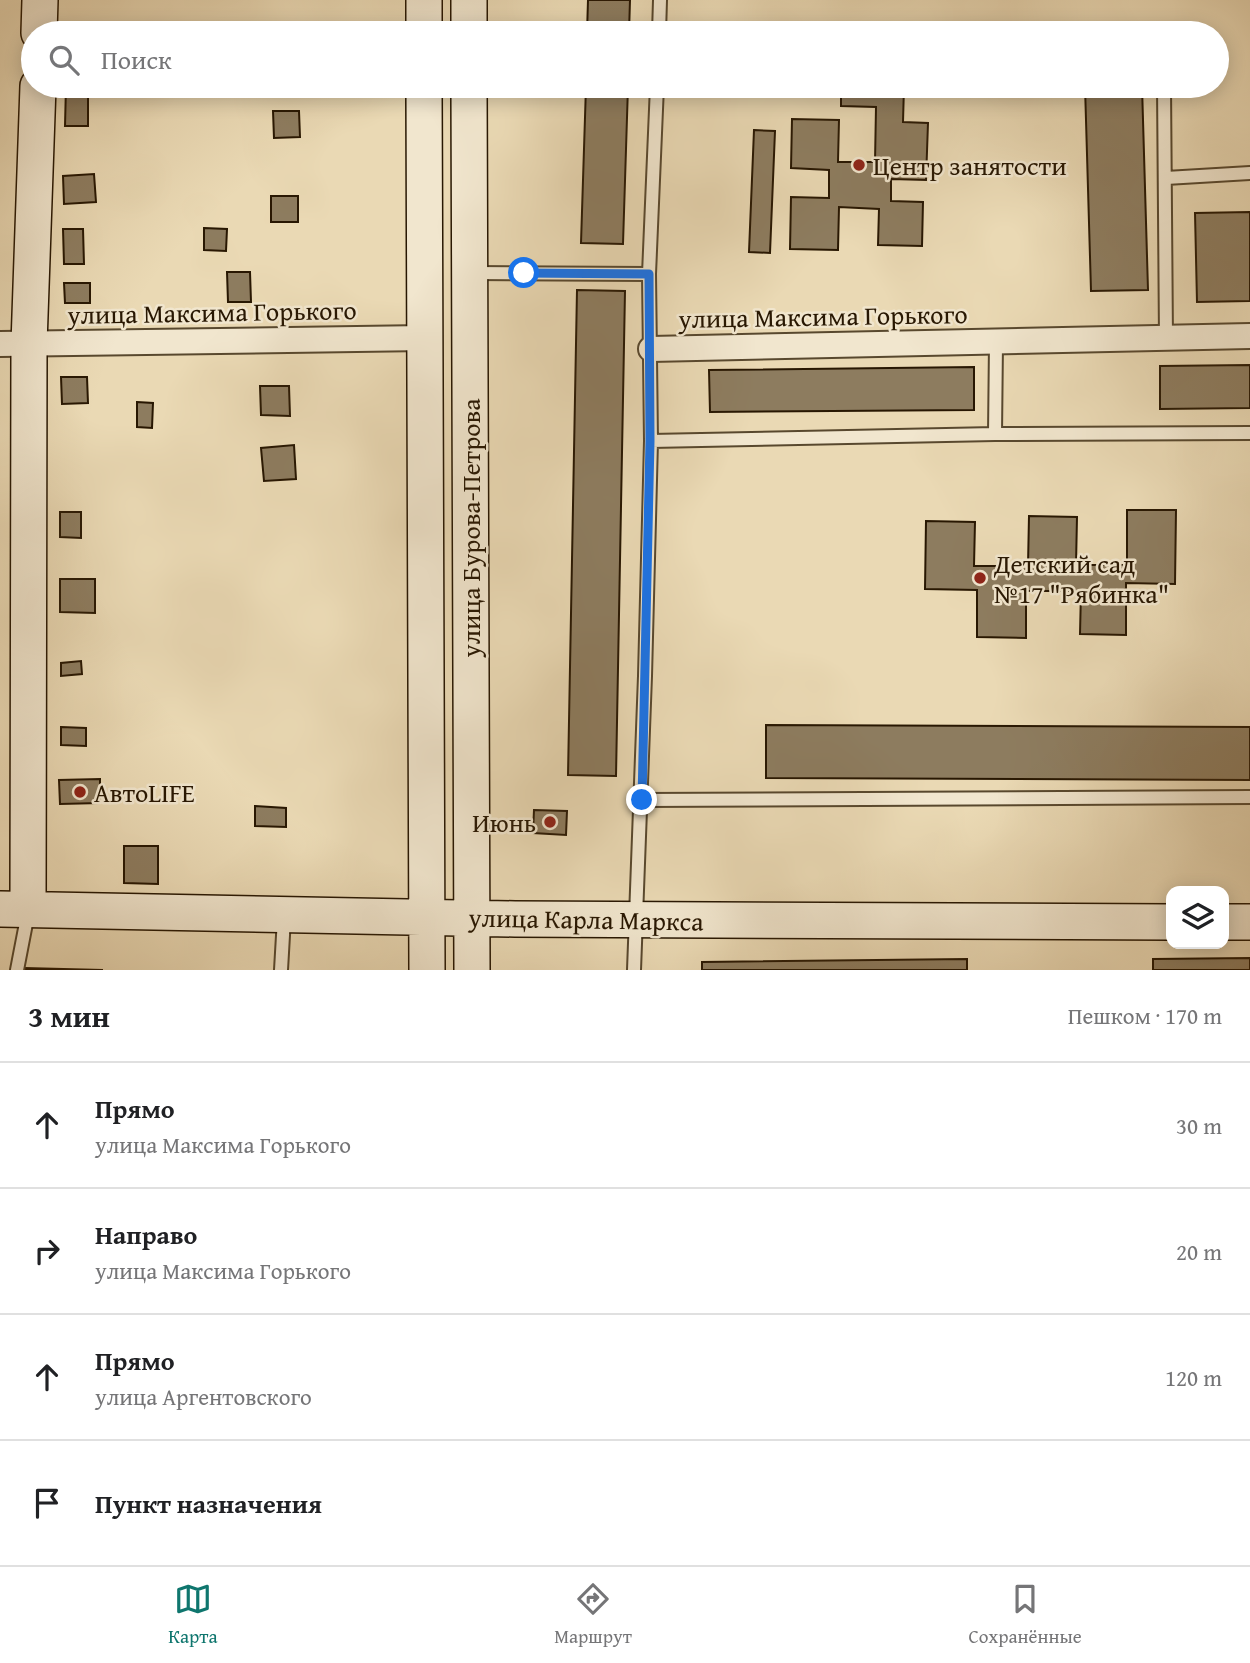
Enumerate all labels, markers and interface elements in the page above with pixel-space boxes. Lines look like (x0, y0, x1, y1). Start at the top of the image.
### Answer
search box (21, 21, 1229, 98)
text: Поиск (101, 40, 172, 79)
icon: search (45, 41, 83, 79)
place label: Центр занятости (873, 146, 1067, 185)
marker: Центр занятости (851, 157, 867, 173)
route start (508, 257, 539, 288)
street label: улица Максима Горького (66, 290, 357, 334)
street label: улица Максима Горького (677, 294, 968, 338)
street label: улица Бурова-Петрова (451, 398, 490, 659)
place label: Детский сад №17 "Рябинка" (993, 544, 1169, 613)
marker: Детский сад №17 "Рябинка" (972, 570, 988, 586)
place label: АвтоLIFE (94, 773, 195, 812)
marker: АвтоLIFE (72, 784, 88, 800)
route end (626, 784, 657, 815)
place label: Июнь (472, 803, 536, 842)
marker: Июнь (542, 814, 558, 830)
map controls (1166, 886, 1229, 949)
button: layers (1166, 886, 1229, 949)
street label: улица Карла Маркса (467, 897, 704, 941)
text: 3 мин (28, 994, 110, 1038)
text: Пешком · 170 m (1068, 999, 1222, 1032)
text: Прямо (95, 1089, 175, 1128)
icon: ahead (28, 1106, 66, 1144)
text: 30 m (1176, 1109, 1222, 1142)
text: улица Максима Горького (95, 1128, 351, 1161)
text: Направо (95, 1215, 197, 1254)
icon: right (28, 1232, 66, 1270)
text: 20 m (1176, 1235, 1222, 1268)
text: улица Максима Горького (95, 1254, 351, 1287)
text: Прямо (95, 1341, 175, 1380)
icon: ahead (28, 1358, 66, 1396)
text: 120 m (1165, 1361, 1222, 1394)
text: улица Аргентовского (95, 1380, 312, 1413)
icon: arrive (28, 1484, 66, 1522)
text: Пункт назначения (95, 1484, 322, 1523)
tab: Карта (168, 1580, 218, 1650)
tab: Маршрут (554, 1580, 632, 1650)
tab: Сохранённые (968, 1580, 1082, 1650)

